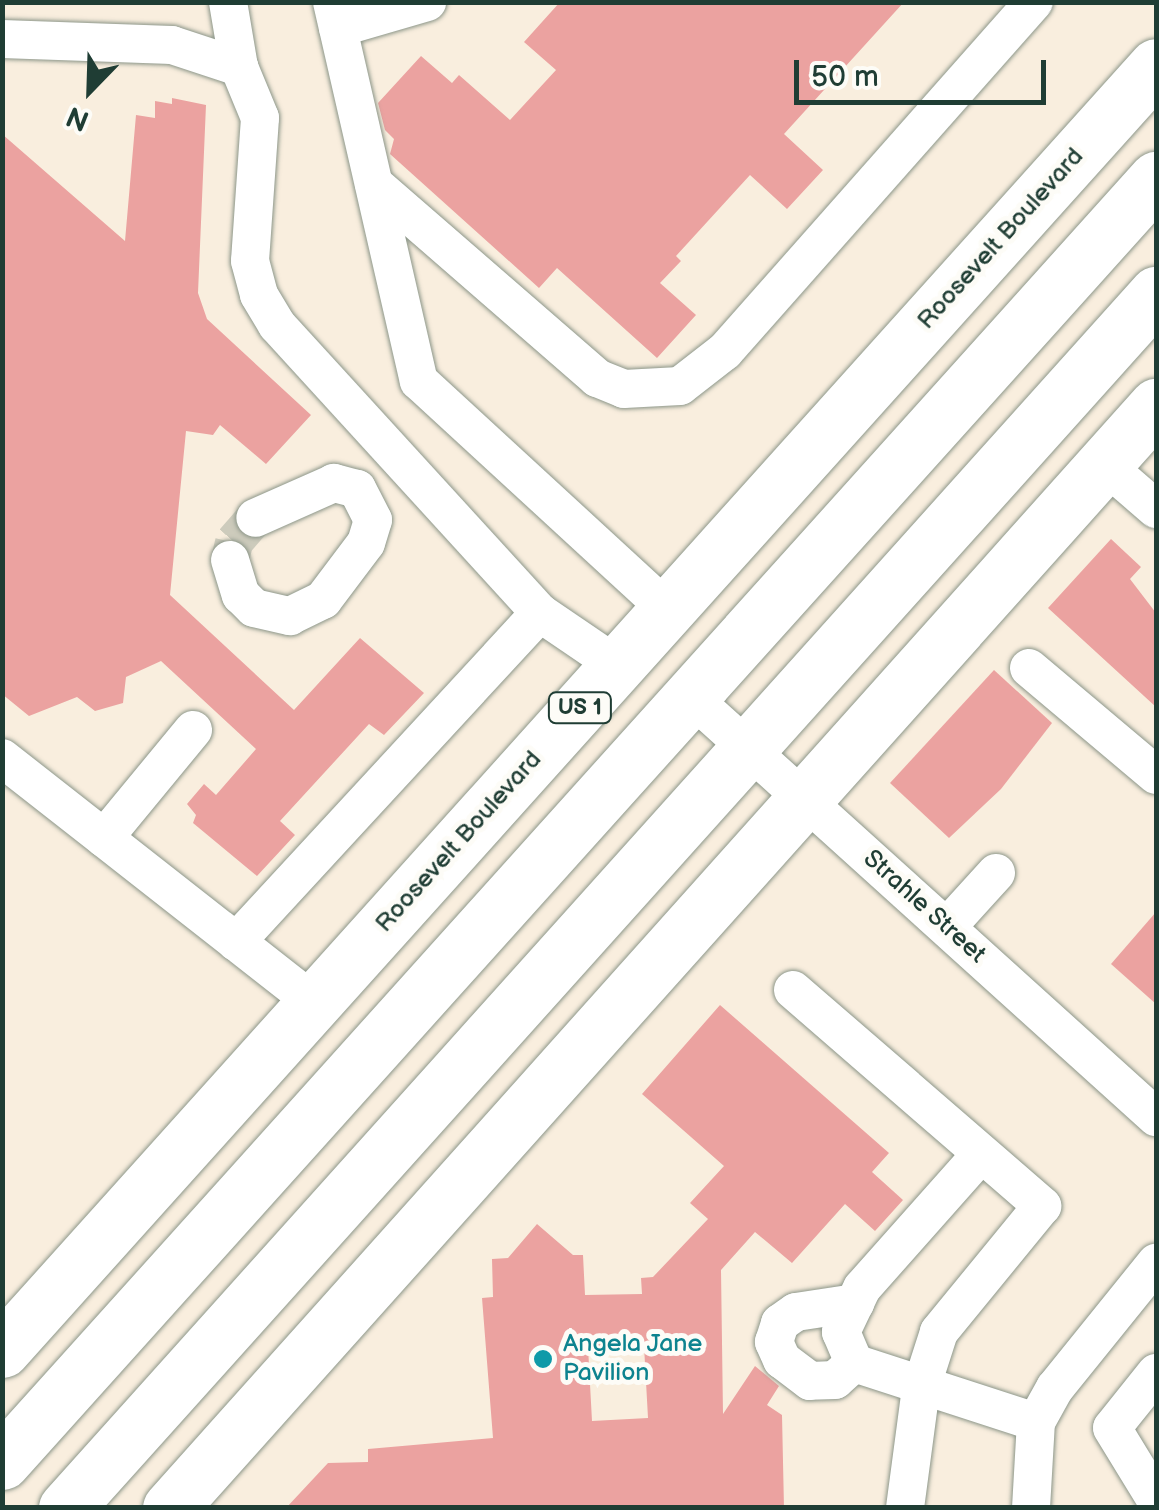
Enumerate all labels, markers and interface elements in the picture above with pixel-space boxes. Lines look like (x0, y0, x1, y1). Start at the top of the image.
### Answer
north arrow (40, 40, 140, 140)
scale bar (799, 40, 1052, 102)
text: 50 m (811, 59, 879, 95)
text: N (62, 99, 94, 137)
street label: Roosevelt Boulevard (912, 142, 1090, 336)
road number: US 1 (548, 691, 612, 725)
street label: Roosevelt Boulevard (370, 745, 548, 939)
street label: Strahle Street (856, 844, 992, 970)
place label: Angela Jane Pavilion (563, 1330, 704, 1389)
marker: Angela Jane Pavilion (532, 1348, 554, 1370)

